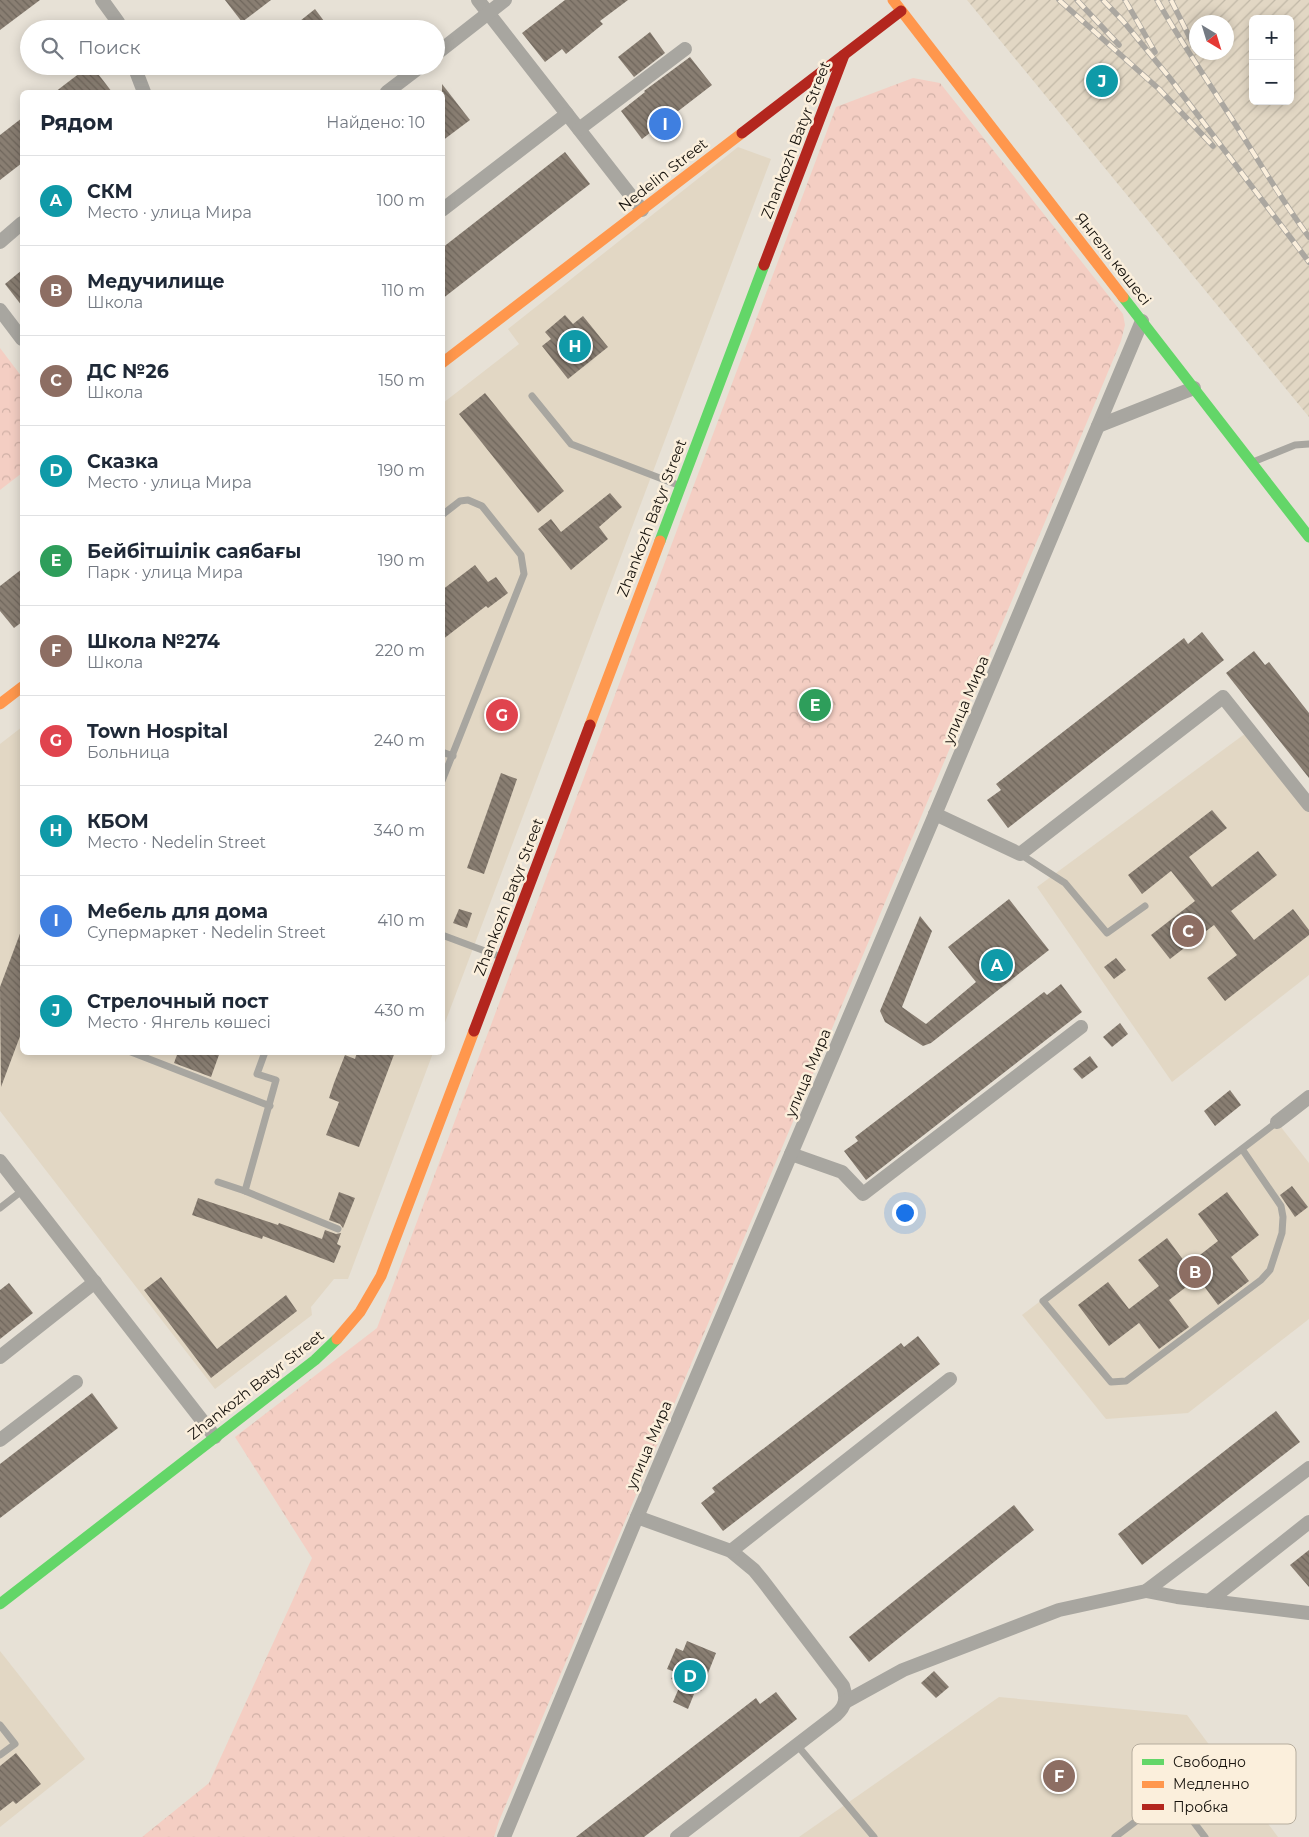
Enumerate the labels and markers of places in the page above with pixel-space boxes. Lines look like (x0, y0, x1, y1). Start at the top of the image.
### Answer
pin: J (1086, 62, 1118, 100)
pin: I (649, 105, 681, 143)
pin: H (559, 327, 591, 365)
pin: E (799, 686, 831, 724)
pin: G (486, 696, 518, 734)
pin: C (1172, 912, 1204, 950)
pin: A (981, 946, 1013, 984)
pin: B (1179, 1253, 1211, 1291)
pin: D (674, 1657, 706, 1695)
pin: F (1043, 1757, 1075, 1795)

